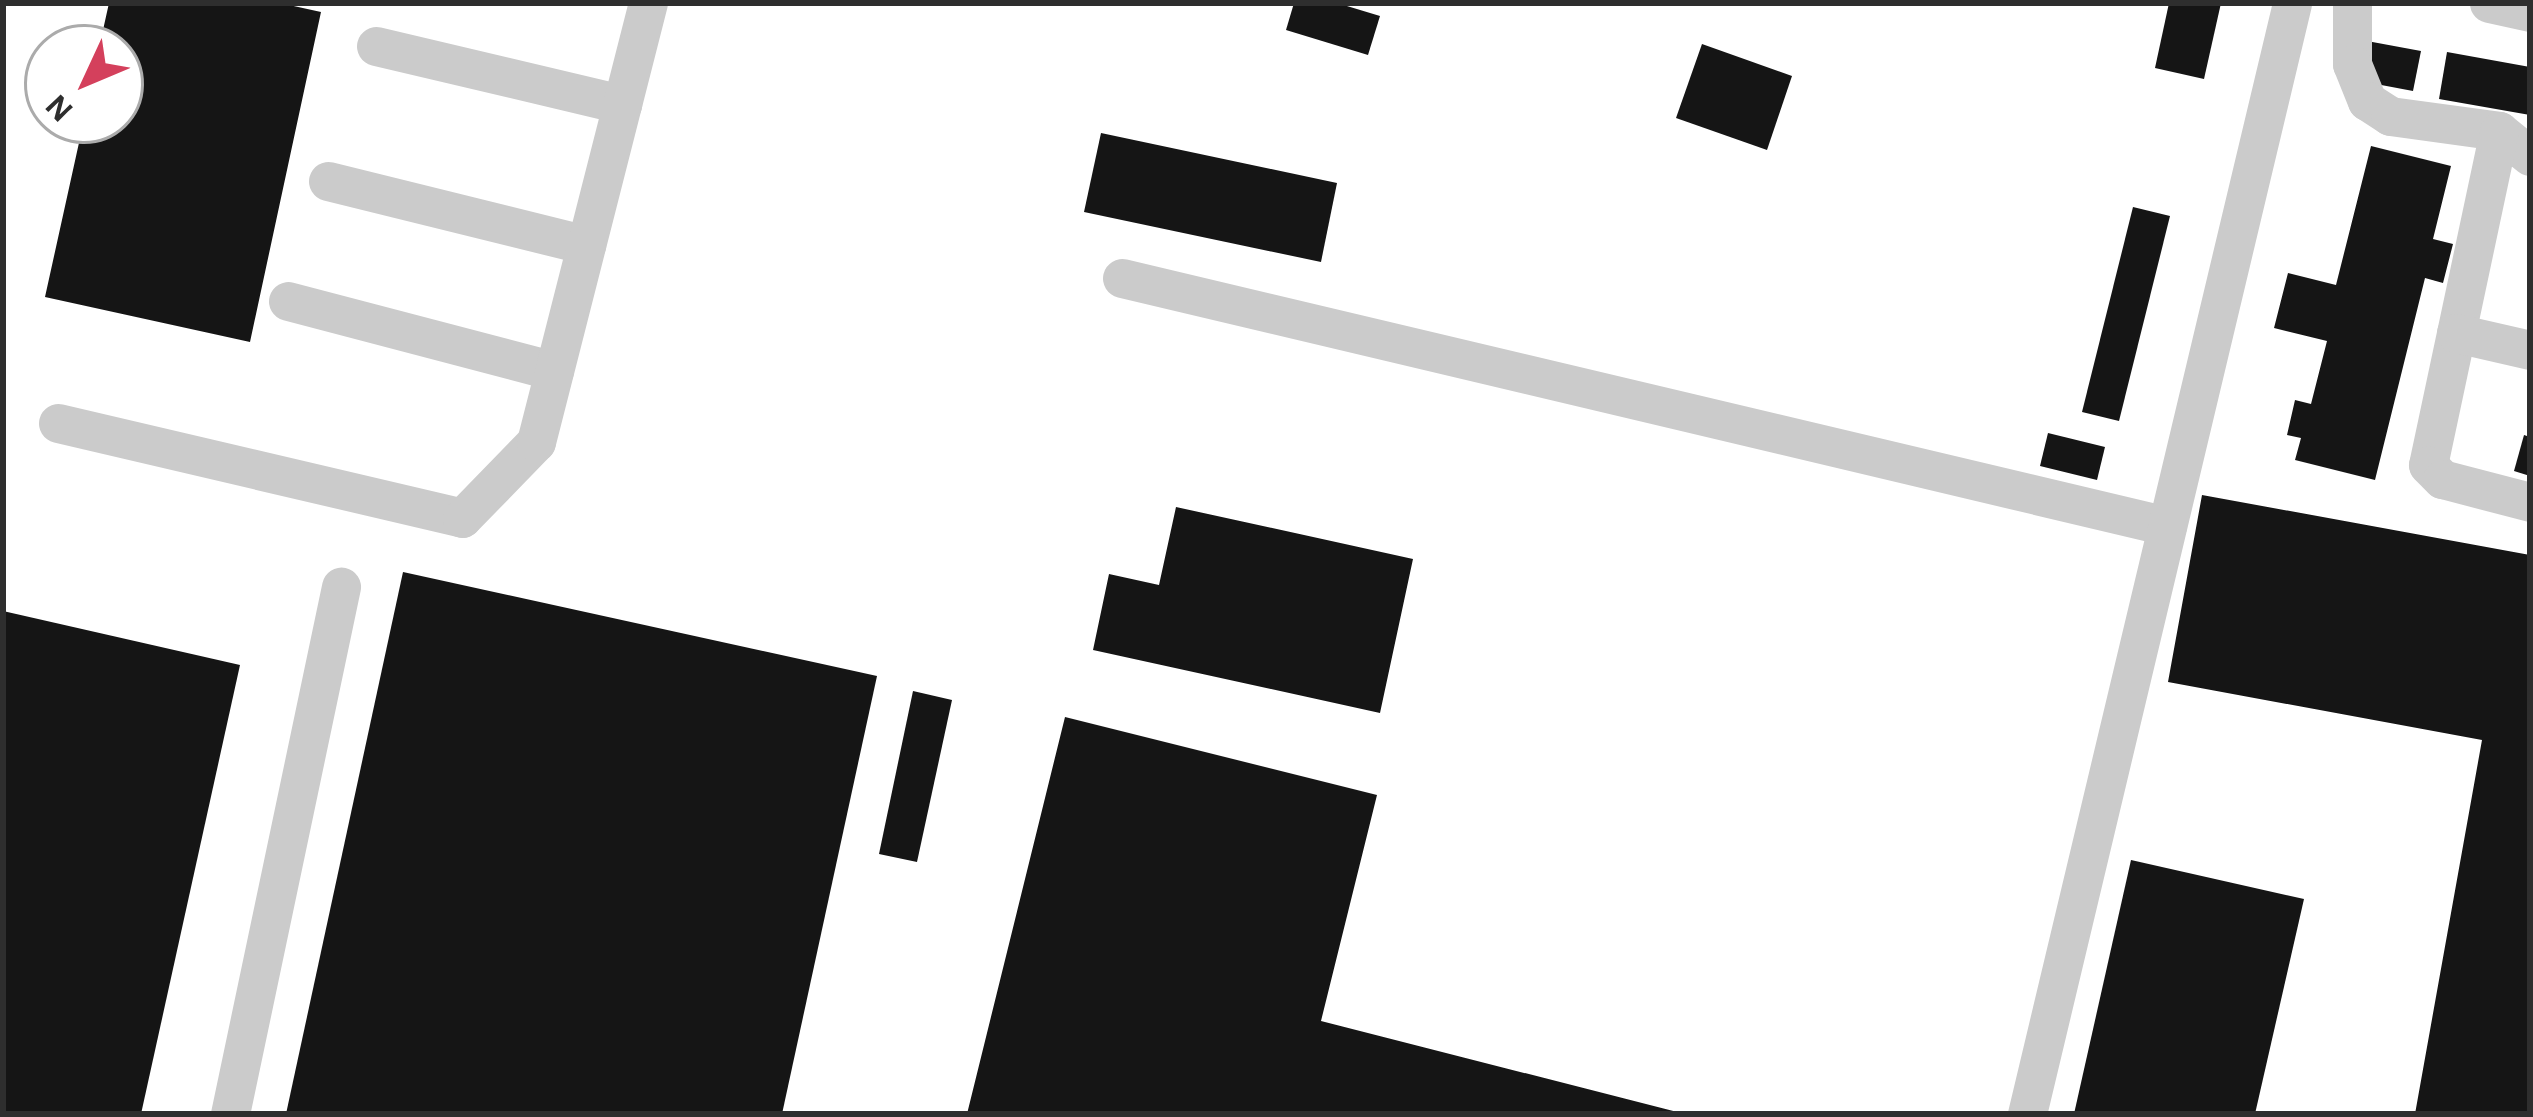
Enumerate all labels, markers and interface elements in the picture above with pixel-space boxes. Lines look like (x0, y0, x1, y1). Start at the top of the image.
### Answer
north arrow (24, 24, 144, 144)
text: N (40, 88, 80, 127)

